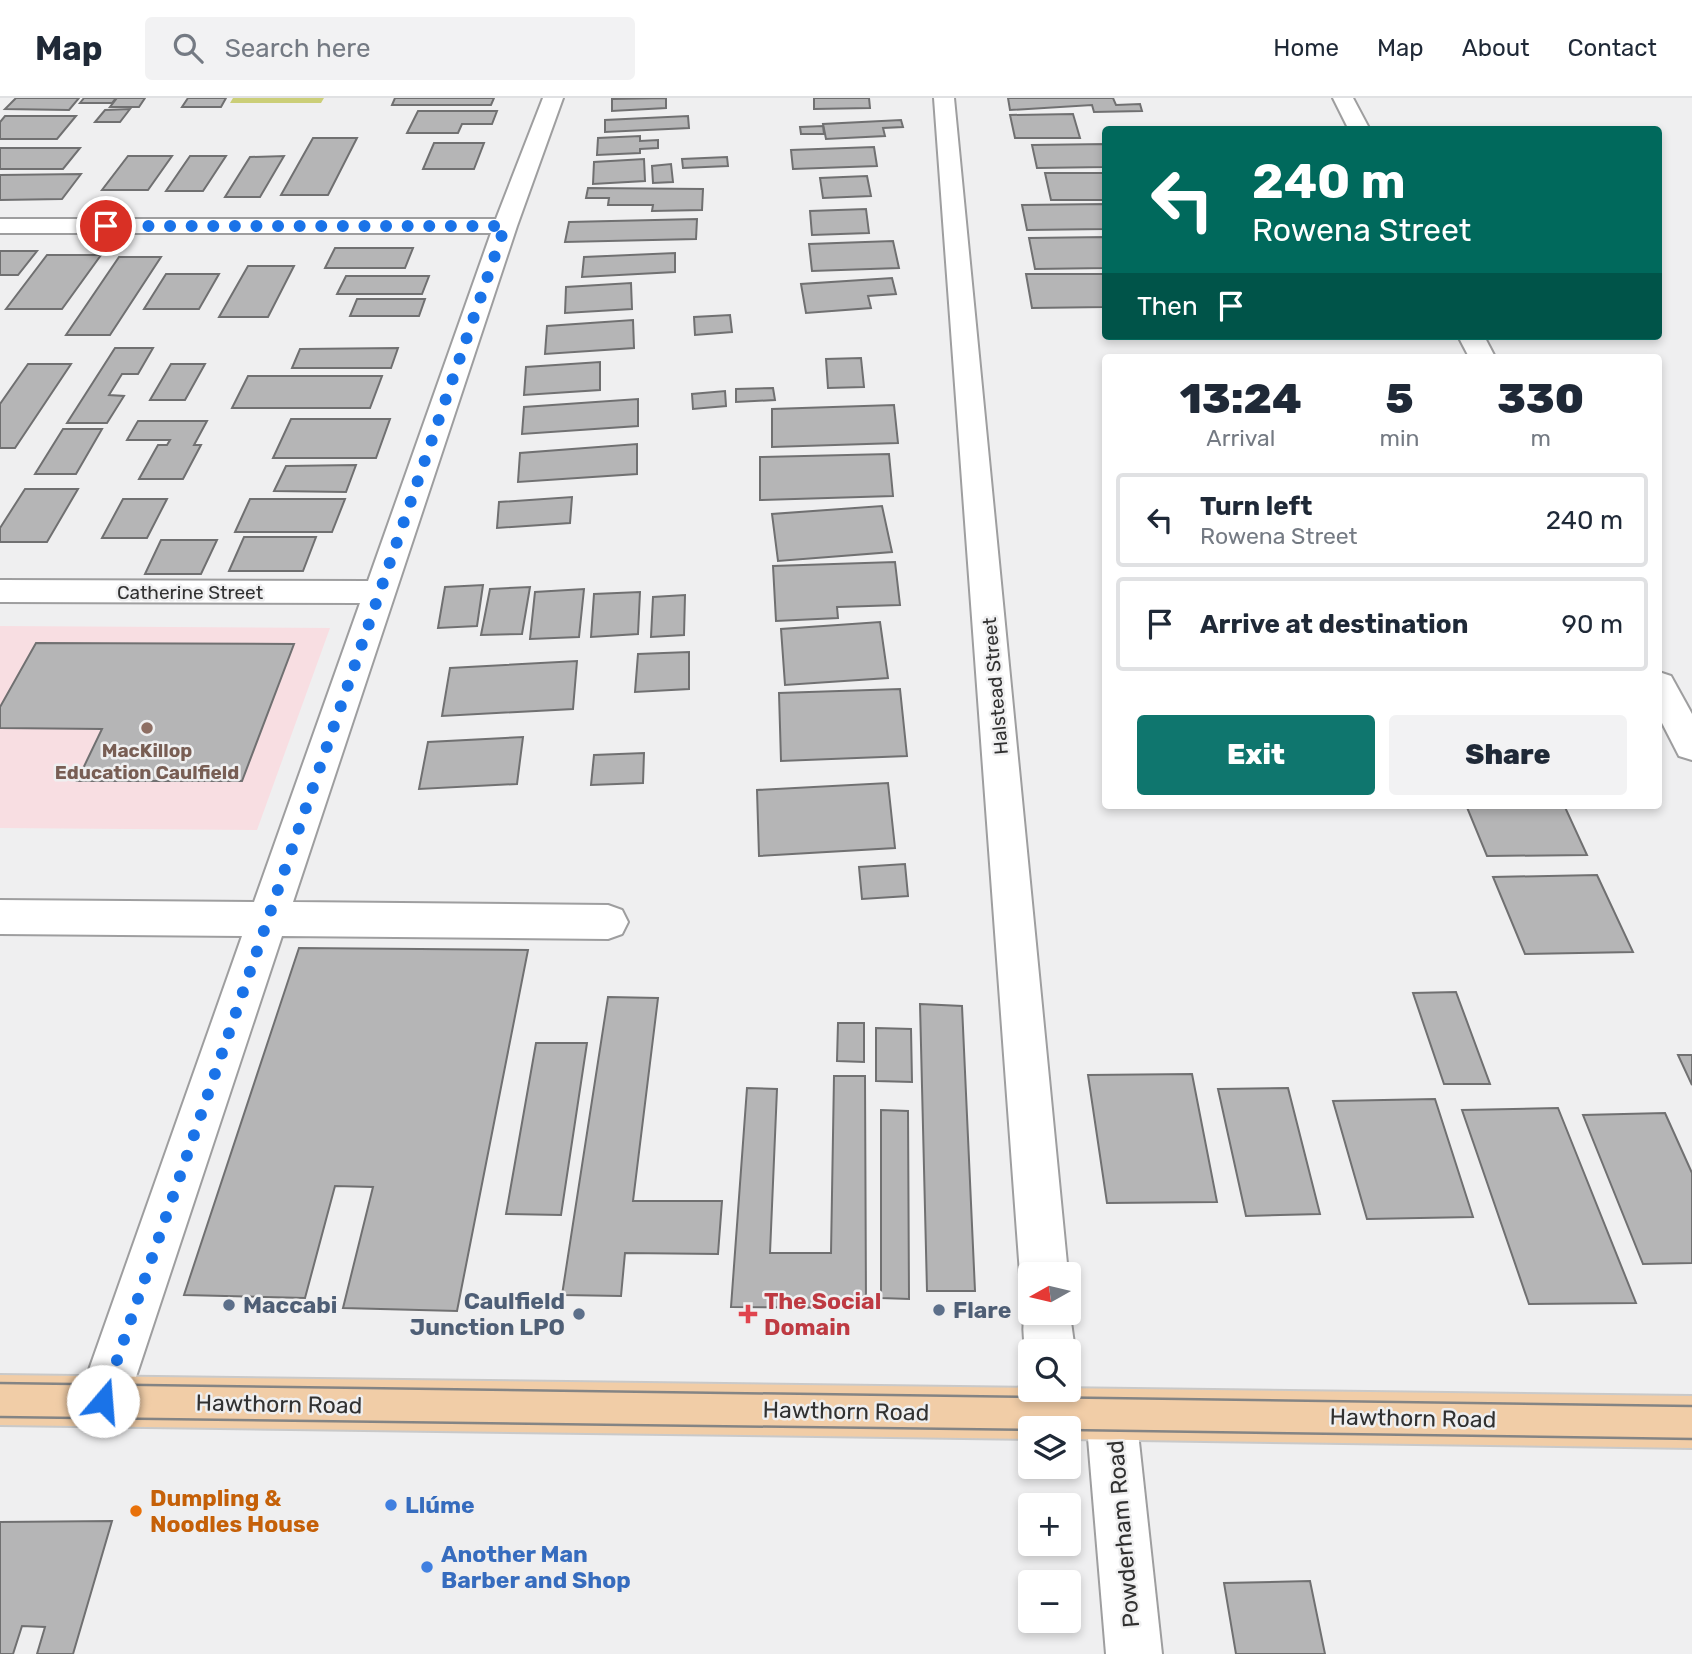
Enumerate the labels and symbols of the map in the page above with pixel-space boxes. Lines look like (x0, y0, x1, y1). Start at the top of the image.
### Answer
pin (76, 196, 136, 256)
street label: Catherine Street (117, 581, 264, 604)
street label: Halstead Street (978, 616, 1013, 756)
marker: MacKillop Education Caulfield (139, 720, 155, 736)
place label: MacKillop Education Caulfield (55, 739, 239, 784)
north arrow (1018, 1262, 1082, 1325)
place label: Caulfield Junction LPO (410, 1287, 565, 1341)
place label: The Social Domain (764, 1287, 881, 1341)
place label: Maccabi (243, 1291, 337, 1319)
place label: Flare (953, 1296, 1011, 1324)
marker: Maccabi (221, 1297, 237, 1313)
marker: Flare (931, 1302, 947, 1318)
marker: The Social Domain (738, 1304, 758, 1324)
marker: Caulfield Junction LPO (571, 1306, 587, 1322)
position arrow (66, 1364, 140, 1438)
street label: Hawthorn Road (195, 1389, 363, 1419)
street label: Hawthorn Road (762, 1396, 930, 1426)
street label: Hawthorn Road (1329, 1403, 1497, 1433)
street label: Powderham Road (1101, 1439, 1145, 1629)
place label: Dumpling & Noodles House (150, 1484, 319, 1538)
place label: Llúme (405, 1491, 475, 1519)
marker: Llúme (383, 1497, 399, 1513)
marker: Dumpling & Noodles House (128, 1503, 144, 1519)
place label: Another Man Barber and Shop (441, 1540, 631, 1594)
marker: Another Man Barber and Shop (419, 1559, 435, 1575)

